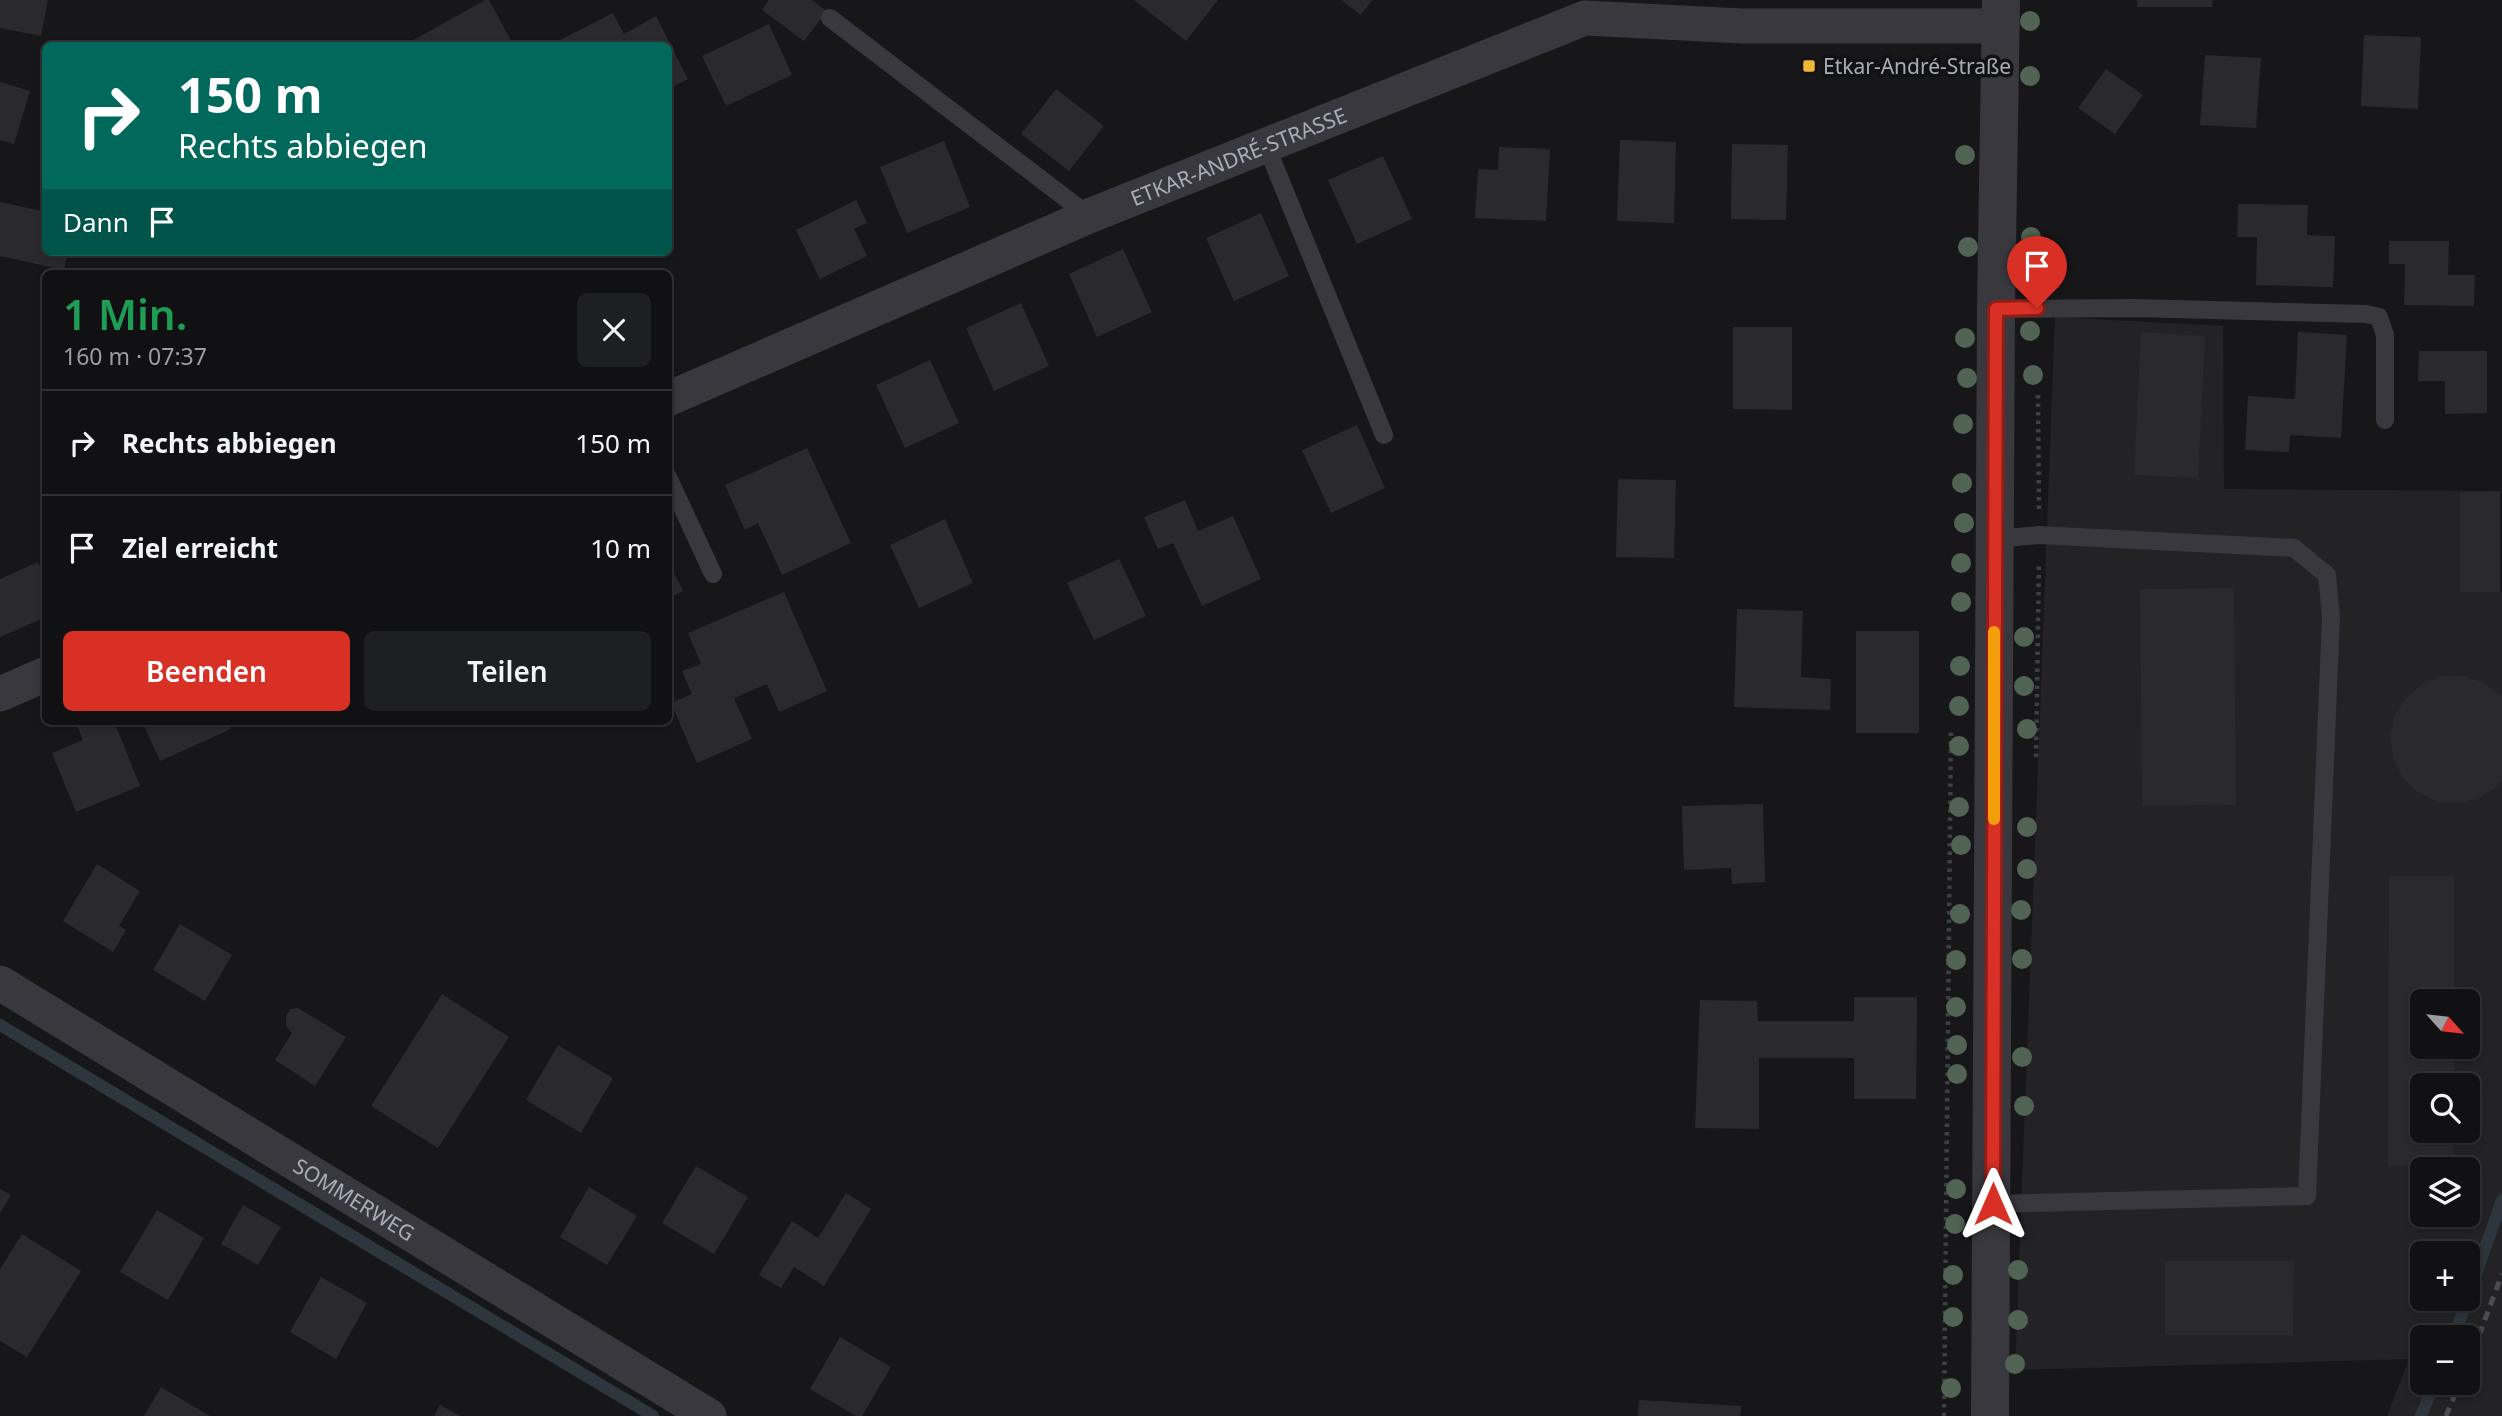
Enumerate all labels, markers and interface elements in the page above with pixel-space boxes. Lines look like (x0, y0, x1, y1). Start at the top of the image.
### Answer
place label: Etkar-André-Straße (1823, 52, 2011, 80)
marker: Etkar-André-Straße (1801, 58, 1817, 74)
text: 150 m (178, 61, 323, 127)
icon: right (63, 70, 154, 161)
street label: ETKAR-ANDRÉ-STRASSE (1126, 101, 1351, 212)
text: Rechts abbiegen (178, 124, 427, 167)
icon: arrive (143, 203, 181, 241)
text: Dann (63, 204, 129, 240)
pin (2007, 236, 2067, 308)
icon: arrive (2018, 247, 2056, 285)
text: 1 Min. (63, 285, 187, 342)
button: close (577, 293, 651, 367)
text: 160 m · 07:37 (63, 340, 207, 372)
icon: right (63, 424, 101, 462)
text: Rechts abbiegen (122, 425, 337, 461)
text: 150 m (575, 425, 651, 461)
icon: arrive (63, 529, 101, 567)
text: Ziel erreicht (122, 530, 278, 566)
text: 10 m (590, 530, 651, 566)
button: Beenden (63, 631, 350, 711)
button: Teilen (364, 631, 651, 711)
north arrow (2410, 989, 2480, 1059)
map controls (2410, 989, 2480, 1395)
button: search (2410, 1073, 2480, 1143)
street label: SOMMERWEG (288, 1152, 420, 1247)
button: layers (2410, 1157, 2480, 1227)
position arrow (1956, 1167, 2030, 1241)
button: + (2410, 1241, 2480, 1311)
button: − (2410, 1325, 2480, 1395)

